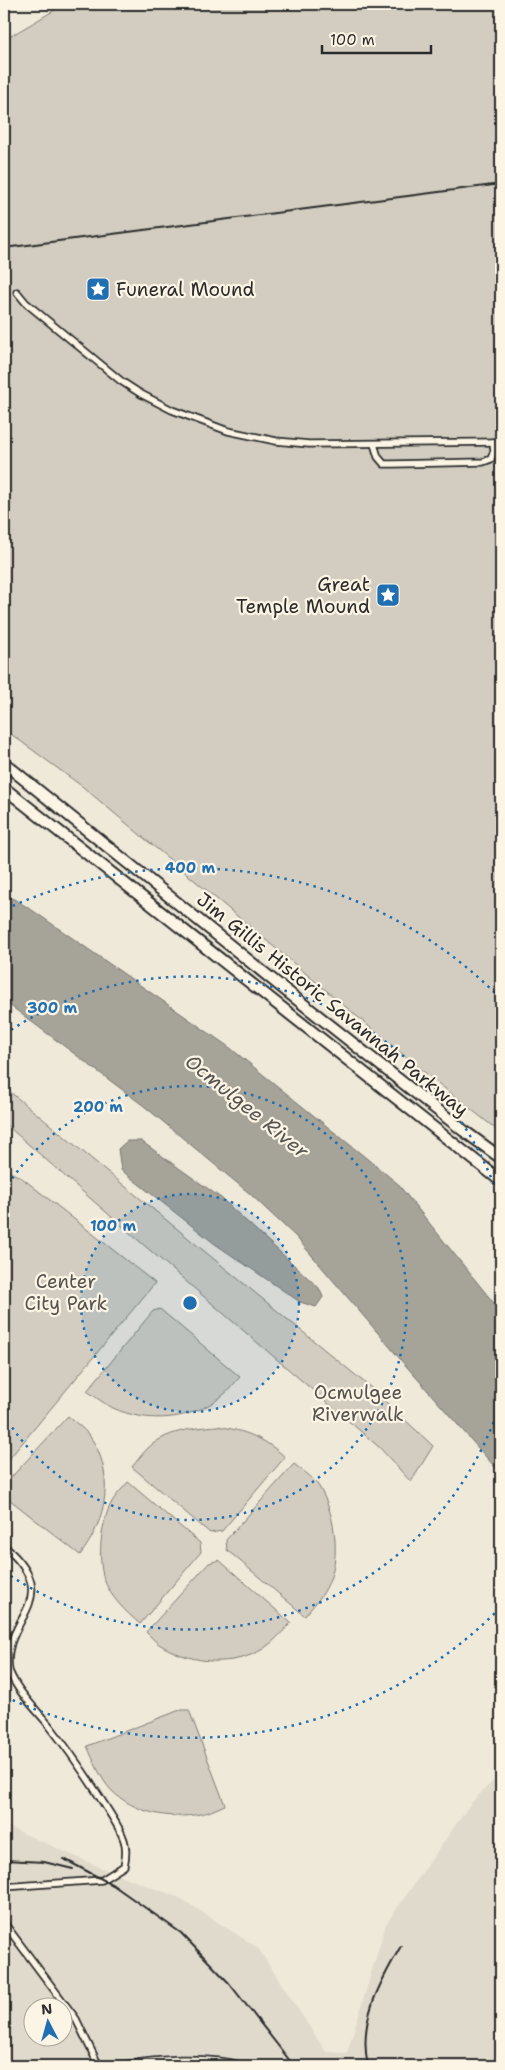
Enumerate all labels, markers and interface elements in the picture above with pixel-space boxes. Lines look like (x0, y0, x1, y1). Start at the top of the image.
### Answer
scale bar (322, 22, 431, 54)
text: 100 m (330, 30, 375, 50)
place icon: Funeral Mound (85, 276, 111, 302)
place label: Funeral Mound (116, 277, 255, 302)
place label: Great Temple Mound (236, 572, 370, 619)
place icon: Great Temple Mound (375, 582, 401, 608)
text: 400 m (165, 858, 215, 878)
street label: Jim Gillis Historic Savannah Parkway (192, 887, 474, 1122)
text: 300 m (27, 998, 77, 1018)
water label: Ocmulgee River (180, 1048, 314, 1164)
text: 200 m (73, 1097, 123, 1117)
text: 100 m (90, 1216, 136, 1236)
park label: Center City Park (25, 1269, 108, 1316)
centre of rings (181, 1294, 199, 1312)
park label: Ocmulgee Riverwalk (312, 1380, 404, 1427)
north arrow (22, 1998, 72, 2048)
text: N (40, 2000, 53, 2019)

